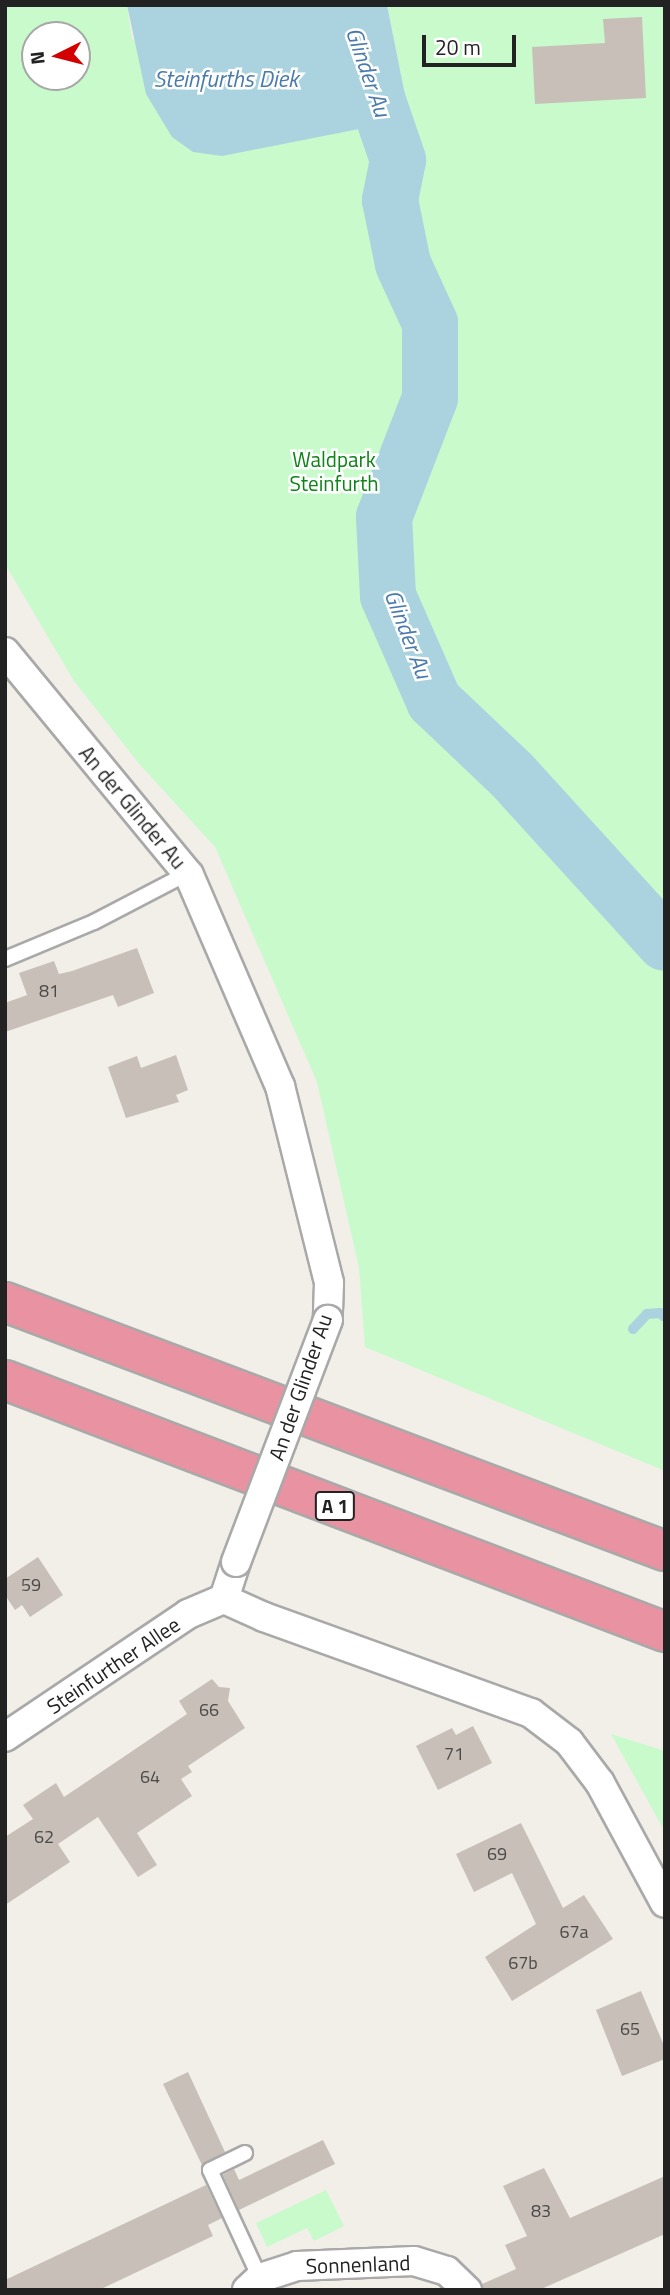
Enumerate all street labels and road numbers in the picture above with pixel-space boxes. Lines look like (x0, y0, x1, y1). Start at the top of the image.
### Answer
street label: An der Glinder Au (74, 740, 192, 874)
street label: An der Glinder Au (263, 1311, 337, 1463)
road number: A 1 (314, 1490, 356, 1522)
street label: Steinfurther Allee (42, 1611, 184, 1719)
street label: Sonnenland (305, 2250, 411, 2278)

